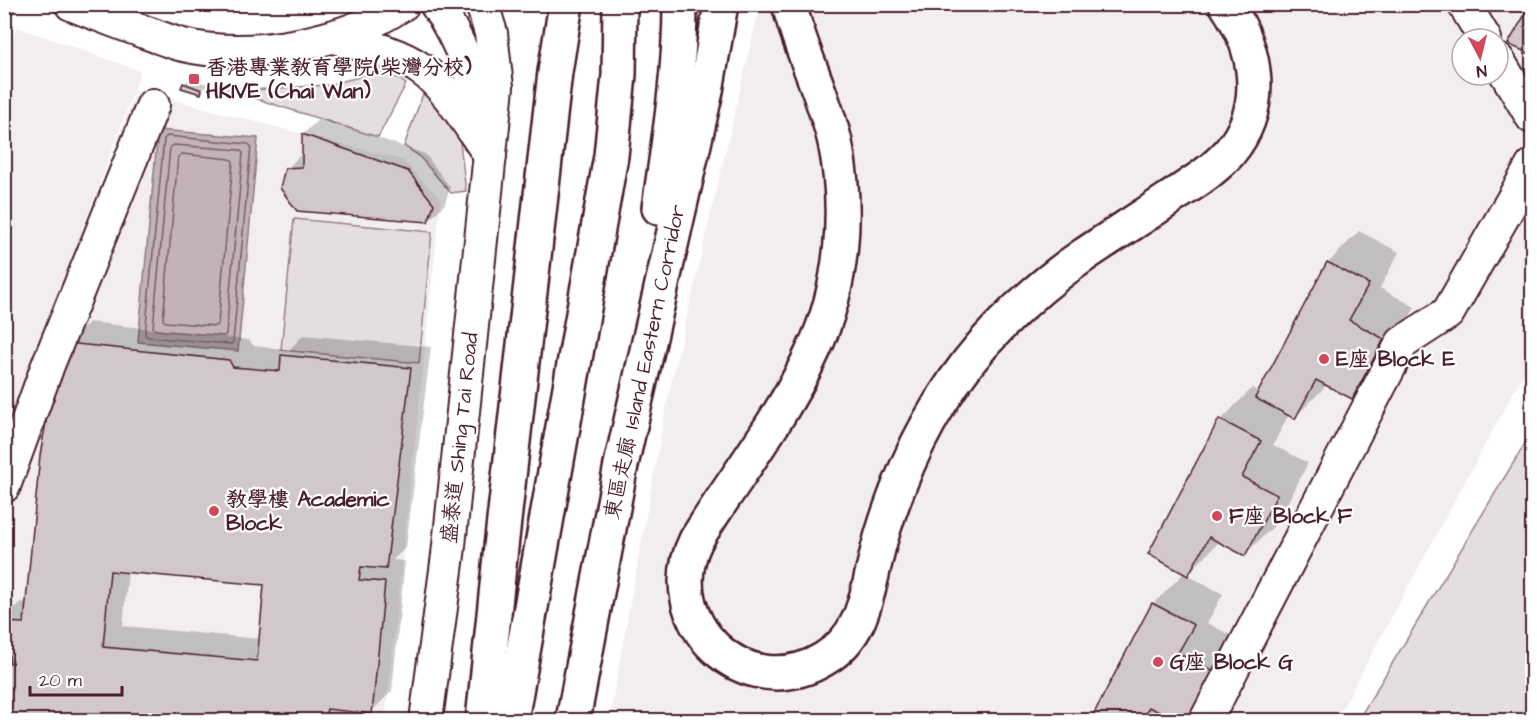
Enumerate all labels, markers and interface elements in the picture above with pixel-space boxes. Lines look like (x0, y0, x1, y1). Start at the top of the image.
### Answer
north arrow (1450, 27, 1510, 87)
place label: 香港專業教育學院(柴灣分校) HKIVE (Chai Wan) (206, 53, 472, 106)
text: N (1475, 59, 1488, 82)
marker: 香港專業教育學院(柴灣分校) HKIVE (Chai Wan) (187, 72, 201, 86)
street label: 東區走廊 Island Eastern Corridor (597, 202, 693, 522)
street label: 盛泰道 Shing Tai Road (435, 331, 488, 545)
place label: E座 Block E (1336, 345, 1455, 374)
marker: E座 Block E (1317, 352, 1331, 366)
place label: 教學樓 Academic Block (226, 485, 390, 538)
place label: F座 Block F (1229, 502, 1353, 531)
marker: 教學樓 Academic Block (207, 504, 221, 518)
marker: F座 Block F (1210, 509, 1224, 523)
place label: G座 Block G (1170, 648, 1294, 677)
marker: G座 Block G (1151, 655, 1165, 669)
scale bar (30, 659, 122, 697)
text: 20 m (39, 668, 82, 693)

